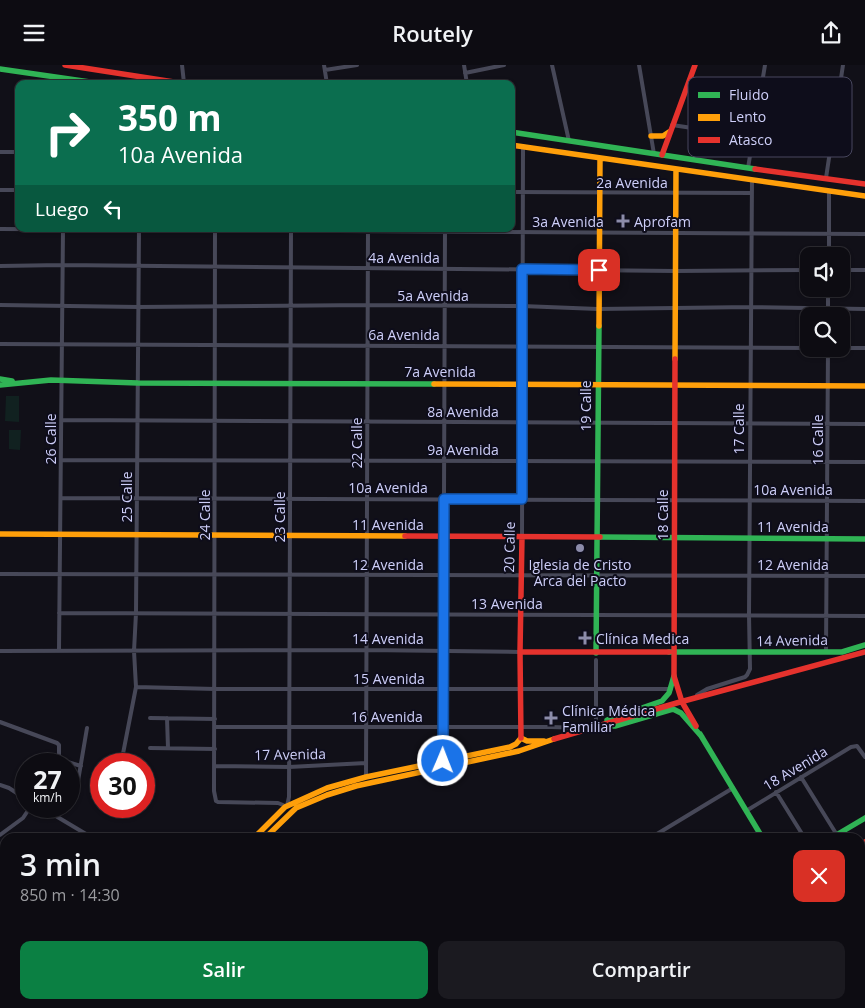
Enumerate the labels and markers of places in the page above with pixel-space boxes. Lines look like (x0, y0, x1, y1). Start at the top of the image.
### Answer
place label: Aprofam (634, 212, 691, 231)
marker: Aprofam (616, 214, 630, 228)
pin (578, 249, 620, 291)
marker: Iglesia de Cristo Arca del Pacto (574, 542, 586, 554)
place label: Iglesia de Cristo Arca del Pacto (529, 555, 631, 590)
place label: Clínica Medica (596, 629, 689, 648)
marker: Clínica Medica (578, 631, 592, 645)
place label: Clínica Médica Familiar (562, 701, 655, 736)
marker: Clínica Médica Familiar (544, 711, 558, 725)

